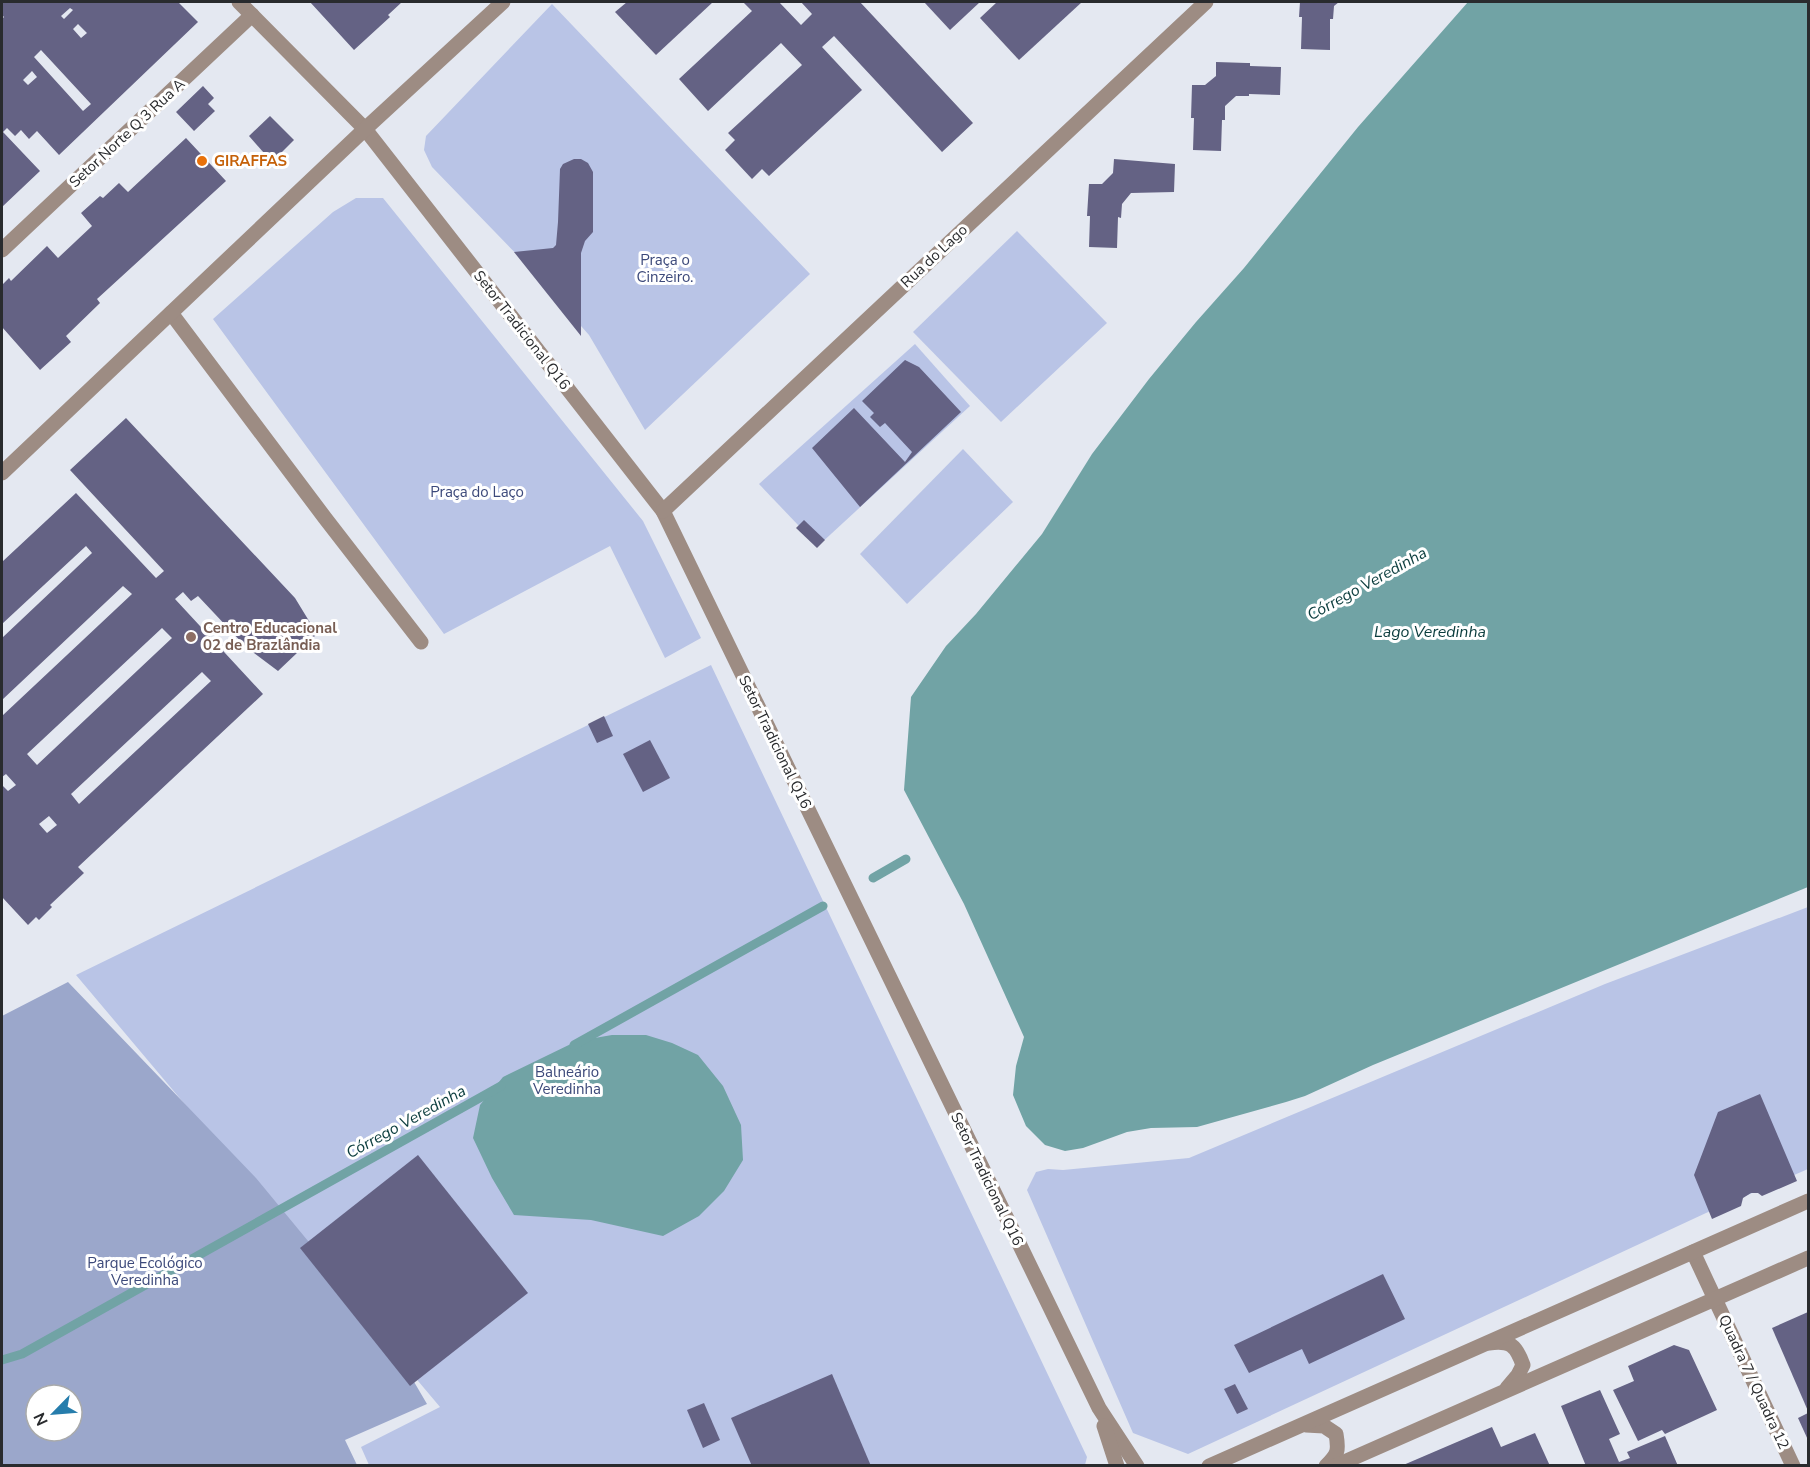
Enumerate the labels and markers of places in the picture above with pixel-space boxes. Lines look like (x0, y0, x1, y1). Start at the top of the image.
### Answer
place label: GIRAFFAS (214, 151, 287, 171)
marker: GIRAFFAS (195, 154, 209, 168)
place label: Centro Educacional 02 de Brazlândia (203, 618, 337, 655)
marker: Centro Educacional 02 de Brazlândia (184, 630, 198, 644)

